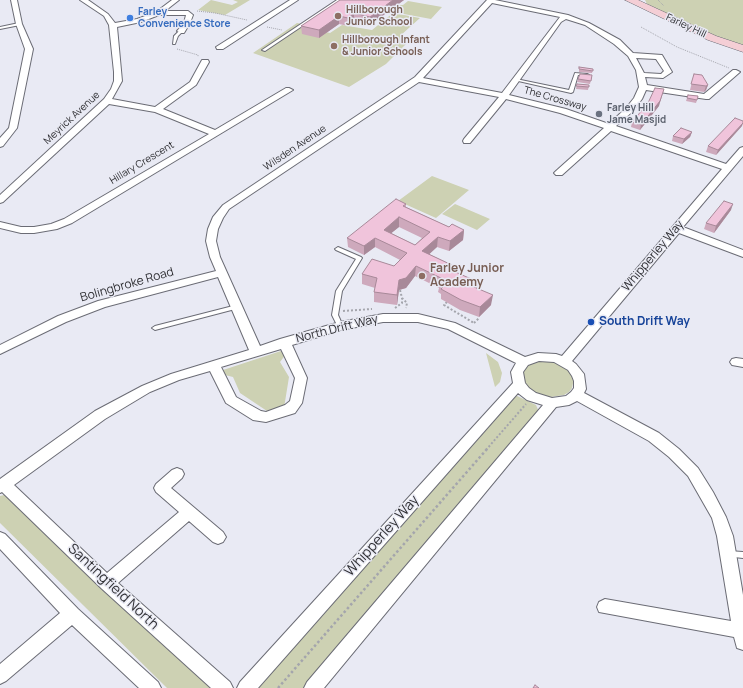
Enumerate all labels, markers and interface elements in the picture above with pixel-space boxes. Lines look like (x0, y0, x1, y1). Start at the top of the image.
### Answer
place label: Hillborough Junior School (346, 4, 412, 28)
place label: Farley Convenience Store (138, 6, 230, 30)
marker: Hillborough Junior School (333, 11, 343, 21)
street label: Farley Hill (664, 11, 708, 41)
marker: Farley Convenience Store (125, 13, 135, 23)
place label: Hillborough Infant & Junior Schools (342, 34, 430, 58)
marker: Hillborough Infant & Junior Schools (329, 41, 339, 51)
street label: The Crossway (522, 84, 588, 114)
street label: Meyrick Avenue (42, 89, 102, 147)
place label: Farley Hill Jame Masjid (607, 102, 666, 126)
marker: Farley Hill Jame Masjid (594, 109, 604, 119)
street label: Wilsden Avenue (261, 123, 329, 173)
street label: Hillary Crescent (108, 139, 176, 187)
street label: Whipperley Way (619, 217, 687, 295)
place label: Farley Junior Academy (430, 262, 504, 290)
street label: Bolingbroke Road (79, 265, 175, 305)
marker: Farley Junior Academy (417, 271, 427, 281)
street label: North Drift Way (295, 312, 379, 346)
place label: South Drift Way (599, 315, 690, 329)
marker: South Drift Way (586, 317, 596, 327)
street label: Whipperley Way (341, 492, 423, 580)
street label: Santingfield North (64, 541, 162, 633)

